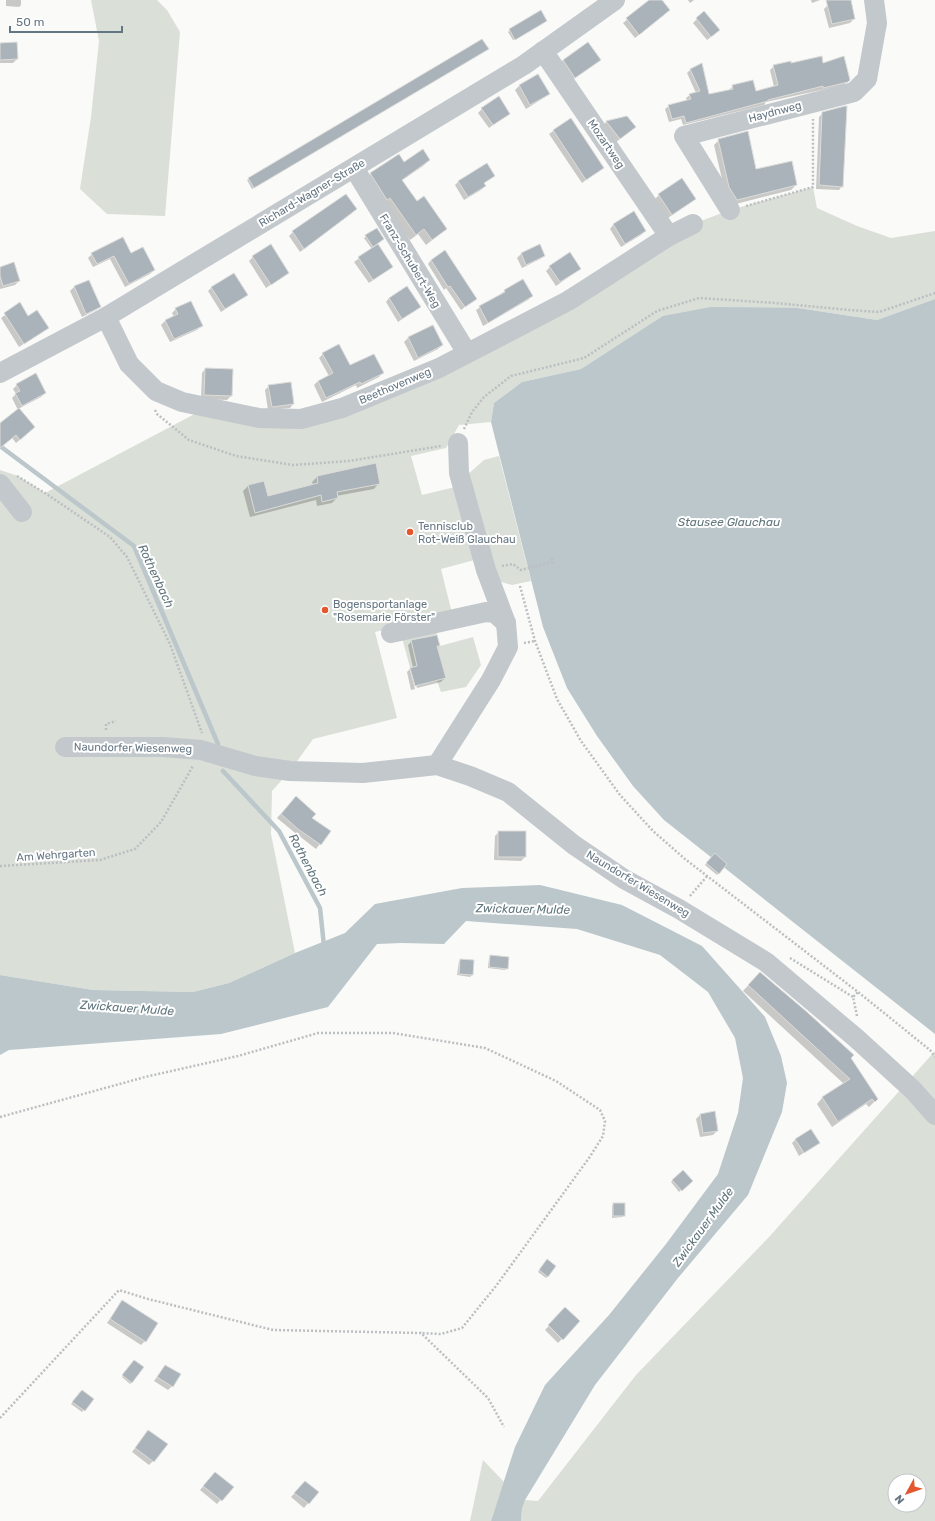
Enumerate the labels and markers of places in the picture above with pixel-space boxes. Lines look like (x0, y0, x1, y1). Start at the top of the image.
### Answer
place label: Tennisclub Rot-Weiß Glauchau (418, 520, 516, 546)
marker: Tennisclub Rot-Weiß Glauchau (405, 527, 415, 537)
place label: Bogensportanlage "Rosemarie Förster" (333, 598, 435, 624)
marker: Bogensportanlage "Rosemarie Förster" (320, 605, 330, 615)

